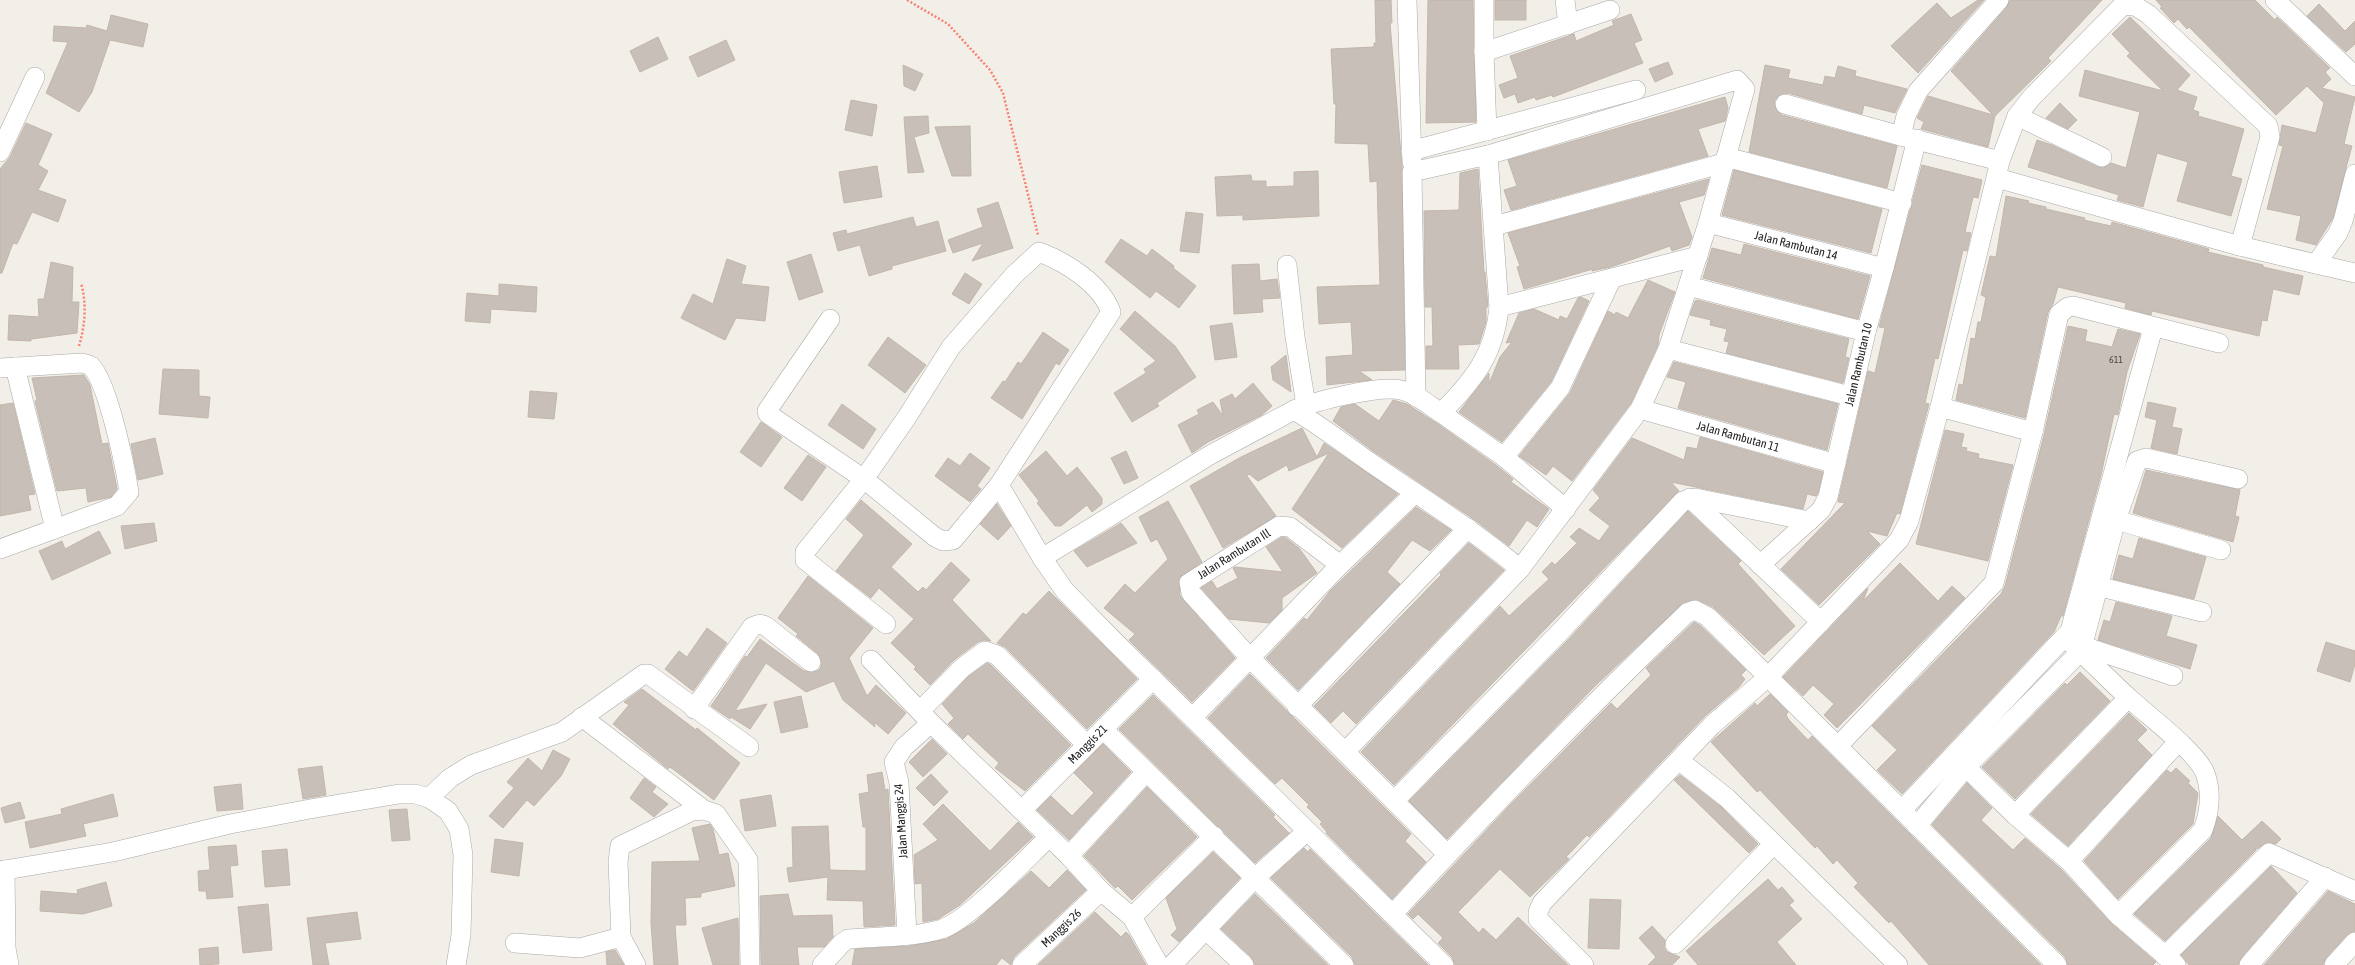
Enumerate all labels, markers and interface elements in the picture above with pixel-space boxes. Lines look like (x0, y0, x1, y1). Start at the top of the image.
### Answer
street label: Jalan Rambutan 14 (1753, 228, 1840, 263)
street label: Jalan Rambutan 10 (1842, 321, 1875, 407)
house number: 611 (2109, 354, 2123, 365)
street label: Jalan Rambutan 11 (1695, 418, 1781, 455)
street label: Jalan Rambutan Ill (1195, 526, 1274, 582)
street label: Manggis 21 (1065, 722, 1110, 767)
street label: Jalan Manggis 24 (891, 783, 911, 859)
street label: Manggis 26 (1039, 906, 1085, 950)

